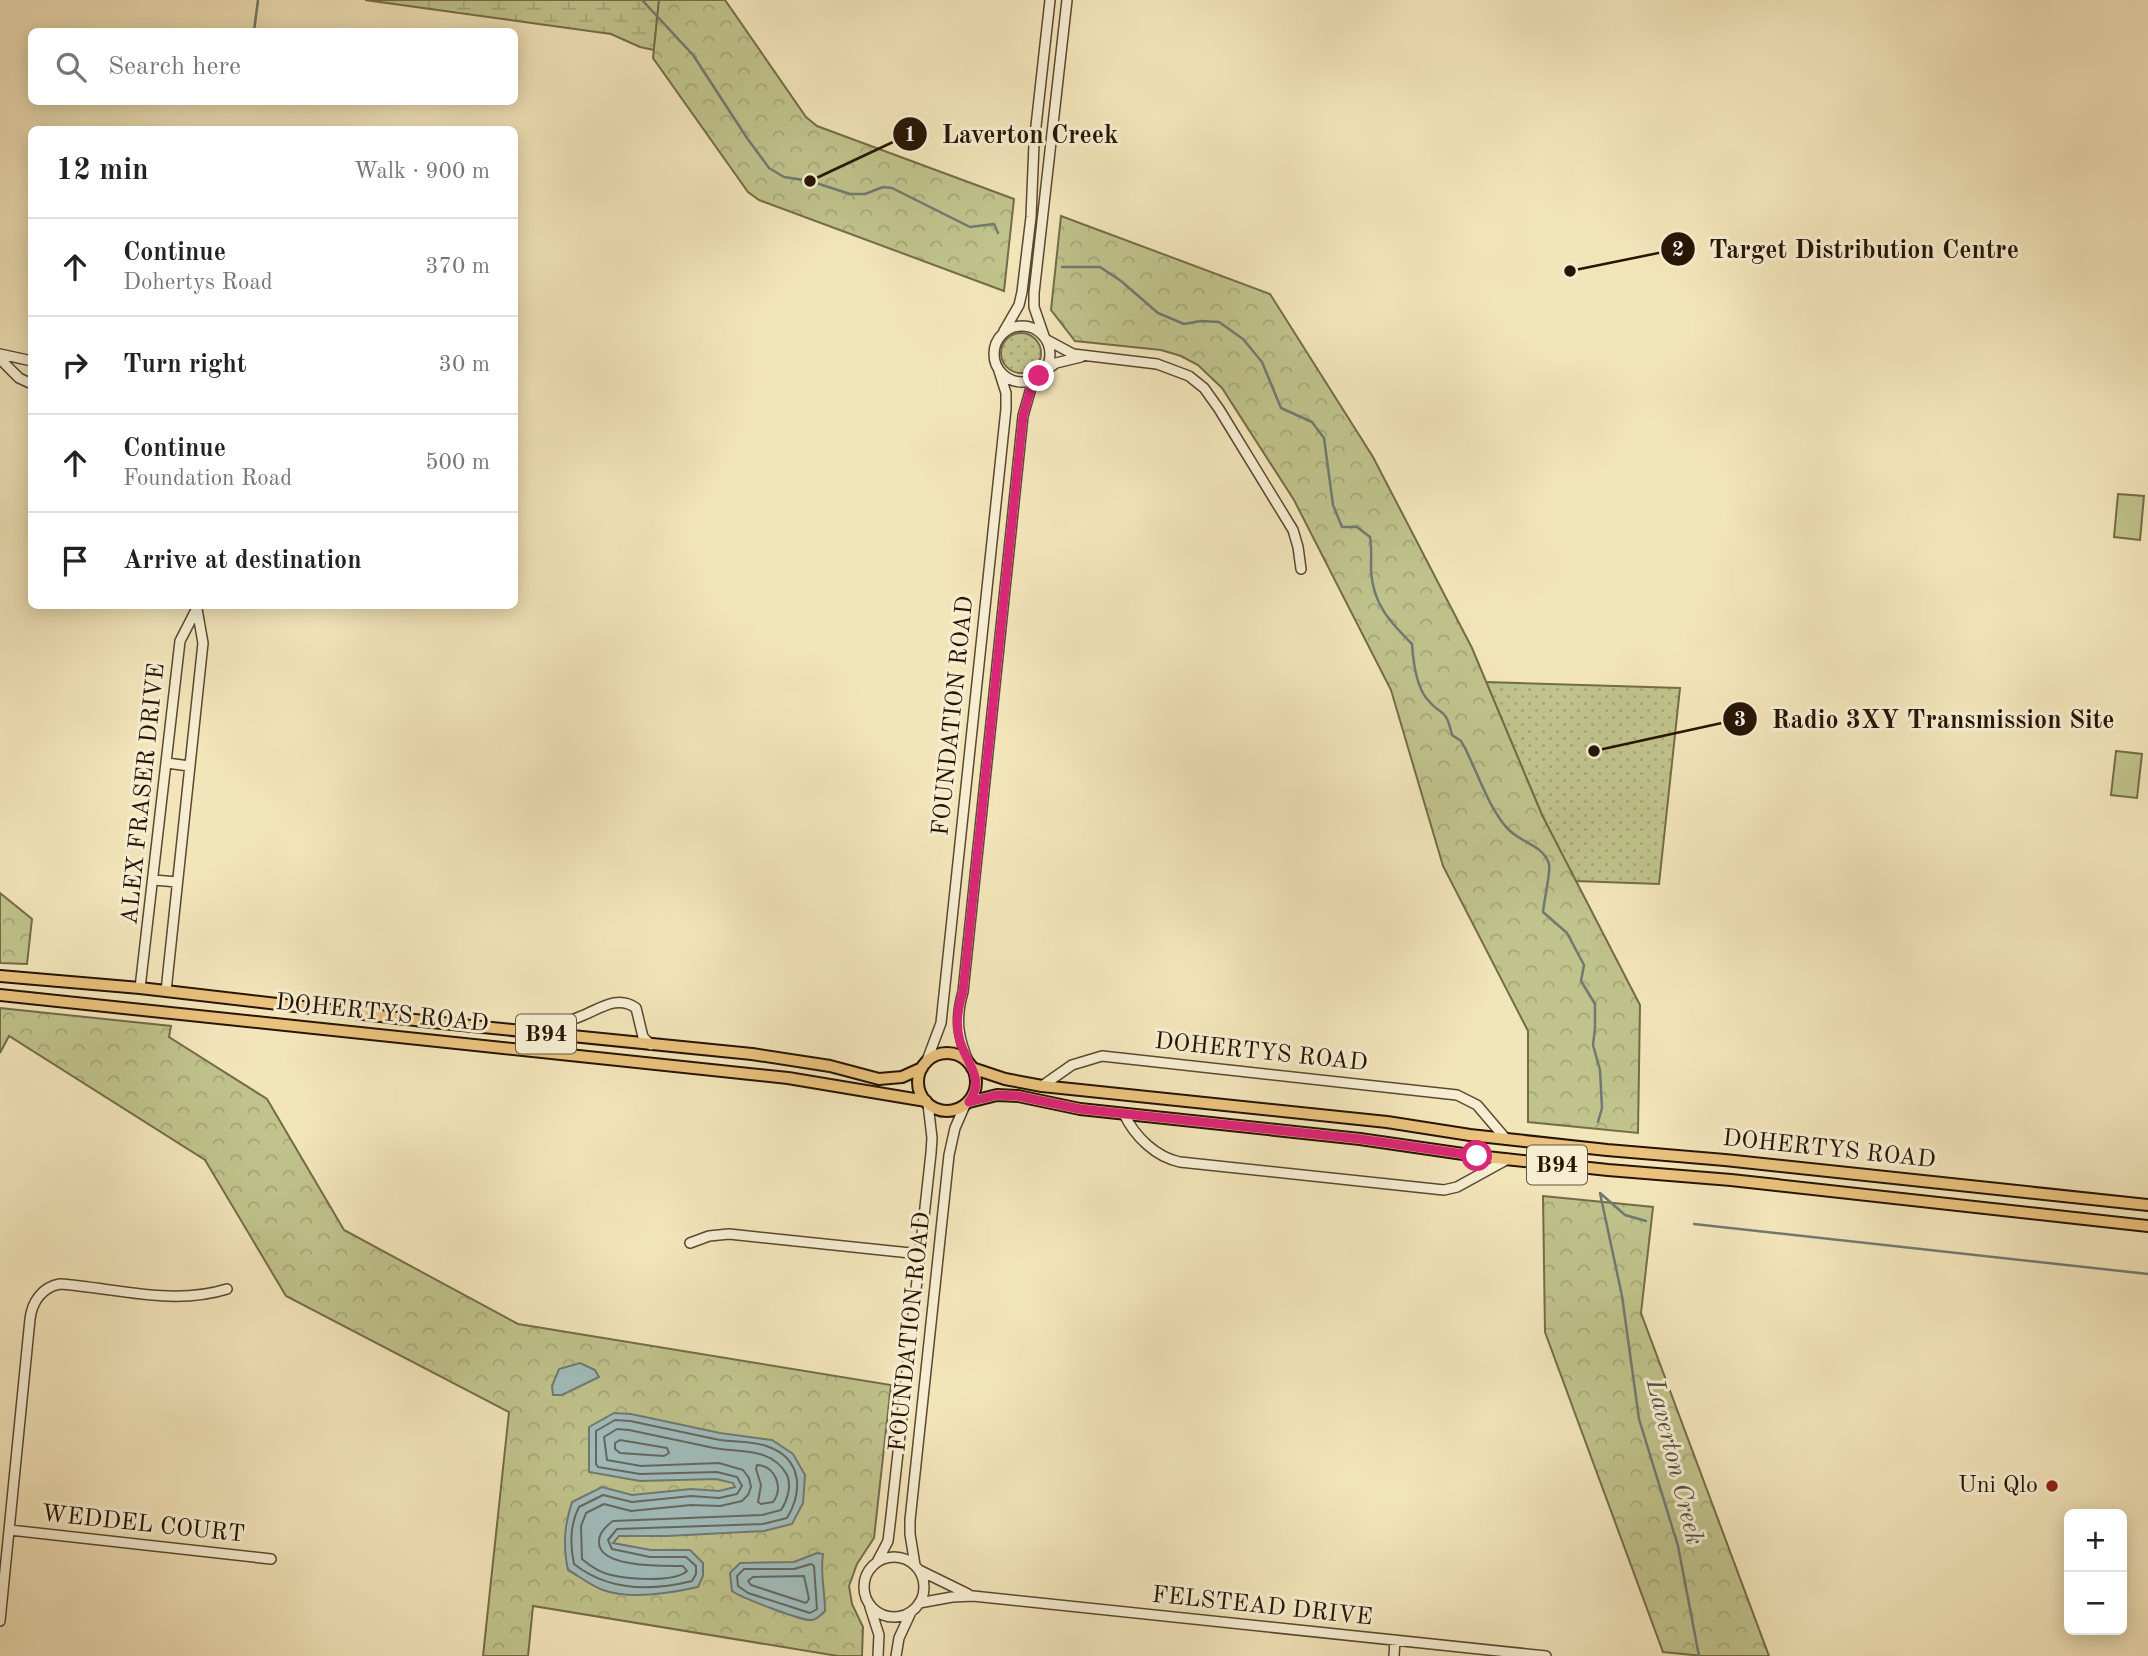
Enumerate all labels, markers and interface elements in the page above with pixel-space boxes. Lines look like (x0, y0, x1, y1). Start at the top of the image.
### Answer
search box (28, 28, 518, 105)
icon: search (52, 48, 90, 86)
text: Search here (108, 54, 241, 80)
callout: Laverton Creek (893, 111, 1133, 158)
text: Laverton Creek (941, 123, 1119, 149)
text: 1 (904, 125, 916, 146)
text: 12 min (56, 156, 149, 186)
text: Walk · 900 m (354, 160, 490, 183)
callout: Target Distribution Centre (1660, 225, 2033, 272)
text: Target Distribution Centre (1709, 238, 2019, 264)
text: Continue (123, 240, 226, 266)
text: 2 (1672, 240, 1684, 261)
icon: ahead (56, 248, 94, 286)
text: 370 m (425, 255, 490, 278)
text: Dohertys Road (123, 271, 273, 294)
icon: right (56, 346, 94, 384)
text: Turn right (123, 352, 246, 378)
text: 30 m (439, 353, 490, 376)
route end (1023, 360, 1054, 391)
text: Continue (123, 436, 226, 462)
icon: ahead (56, 444, 94, 482)
text: 500 m (425, 451, 490, 474)
text: Foundation Road (123, 467, 292, 490)
icon: arrive (56, 542, 94, 580)
text: Arrive at destination (123, 548, 362, 574)
street label: FOUNDATION ROAD (929, 595, 979, 837)
street label: ALEX FRASER DRIVE (118, 662, 170, 926)
callout: Radio 3XY Transmission Site (1722, 695, 2128, 742)
text: Radio 3XY Transmission Site (1772, 708, 2114, 734)
text: 3 (1734, 710, 1746, 731)
street label: DOHERTYS ROAD (274, 991, 490, 1037)
road number: B94 (516, 1015, 576, 1054)
street label: DOHERTYS ROAD (1153, 1030, 1369, 1076)
street label: DOHERTYS ROAD (1721, 1127, 1937, 1173)
route start (1461, 1140, 1492, 1171)
road number: B94 (1527, 1146, 1587, 1184)
street label: FOUNDATION ROAD (886, 1211, 936, 1453)
water label: Laverton Creek (1641, 1375, 1707, 1548)
place label: Uni Qlo (1958, 1474, 2038, 1498)
marker: Uni Qlo (2044, 1478, 2060, 1494)
street label: WEDDEL COURT (40, 1502, 246, 1548)
map controls (2064, 1509, 2127, 1635)
button: + (2064, 1509, 2127, 1572)
button: − (2064, 1572, 2127, 1635)
street label: FELSTEAD DRIVE (1151, 1583, 1373, 1631)

